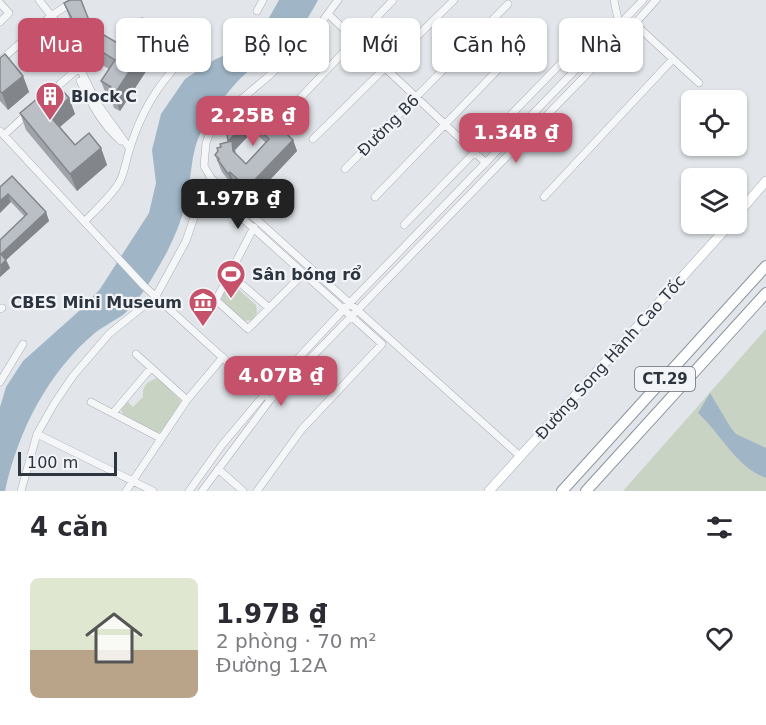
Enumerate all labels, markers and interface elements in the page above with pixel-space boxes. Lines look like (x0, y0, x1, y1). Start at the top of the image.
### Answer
chip: Mua (18, 18, 104, 72)
chip: Thuê (116, 18, 211, 72)
chip: Bộ lọc (223, 18, 329, 72)
chip: Mới (341, 18, 420, 72)
chip: Căn hộ (432, 18, 547, 72)
chip: Nhà (559, 18, 643, 72)
building icon: Block C (34, 80, 66, 122)
place label: Block C (71, 87, 137, 106)
map controls (681, 90, 747, 234)
button: locate (681, 90, 747, 156)
street label: Đường B6 (354, 91, 423, 160)
pin: 2.25B ₫ (198, 96, 308, 147)
text: 2.25B ₫ (210, 103, 296, 127)
pin: 1.34B ₫ (461, 113, 571, 164)
text: 1.34B ₫ (473, 120, 559, 144)
button: layers (681, 168, 747, 234)
pin: 1.97B ₫ (183, 179, 293, 230)
text: 1.97B ₫ (195, 186, 281, 210)
sports icon: Sân bóng rổ (215, 258, 247, 300)
place label: Sân bóng rổ (252, 265, 361, 284)
street label: Đường Song Hành Cao Tốc (532, 271, 689, 443)
museum icon: CBES Mini Museum (187, 286, 219, 328)
place label: CBES Mini Museum (10, 293, 182, 312)
pin: 4.07B ₫ (226, 356, 336, 407)
text: 4.07B ₫ (238, 363, 324, 387)
road number: CT.29 (635, 367, 695, 391)
scale bar (18, 449, 117, 476)
text: 100 m (27, 453, 78, 472)
icon: filters (703, 511, 736, 544)
text: 4 căn (30, 512, 109, 542)
text: 1.97B ₫ (216, 599, 327, 629)
icon: home (78, 602, 150, 674)
icon: heart (703, 622, 736, 655)
text: 2 phòng · 70 m² (216, 629, 376, 653)
text: Đường 12A (216, 653, 327, 677)

